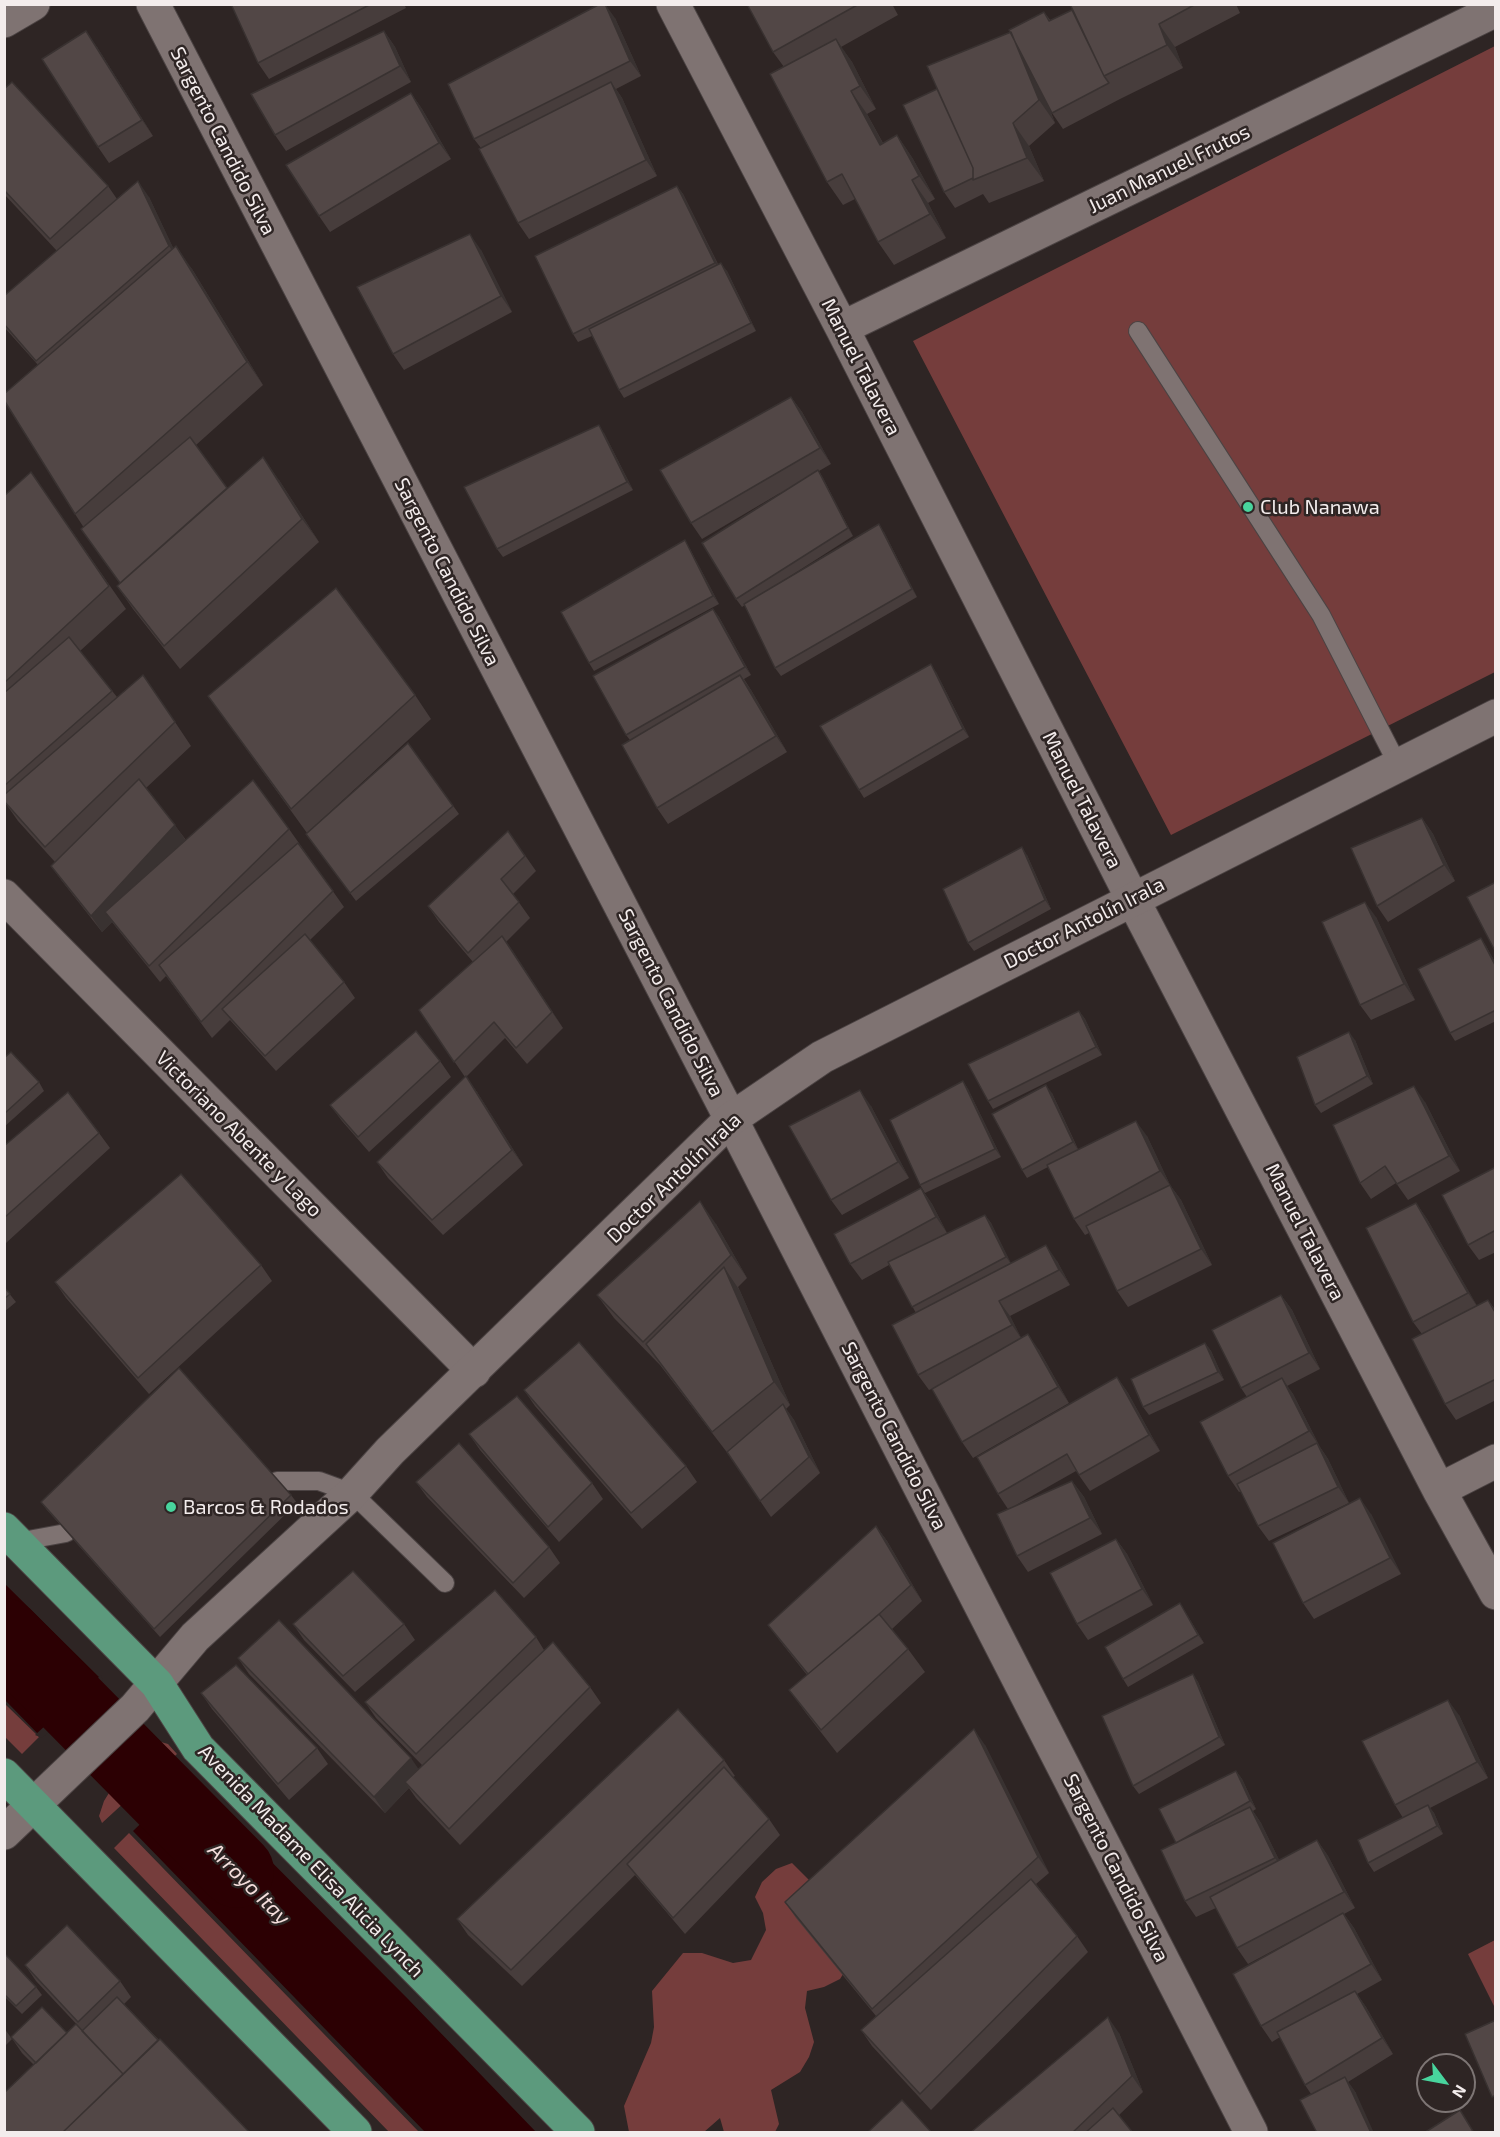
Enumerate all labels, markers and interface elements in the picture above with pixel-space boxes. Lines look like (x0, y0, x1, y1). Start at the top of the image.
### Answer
street label: Sargento Candido Silva (165, 43, 281, 239)
street label: Juan Manuel Frutos (1084, 119, 1254, 219)
street label: Manuel Talavera (816, 294, 906, 440)
street label: Sargento Candido Silva (389, 474, 505, 670)
place label: Club Nanawa (1260, 495, 1380, 519)
marker: Club Nanawa (1241, 500, 1255, 514)
street label: Manuel Talavera (1037, 727, 1127, 873)
street label: Doctor Antolín Irala (1000, 872, 1168, 974)
street label: Sargento Candido Silva (613, 905, 729, 1101)
street label: Victoriano Abente y Lago (151, 1046, 327, 1222)
street label: Doctor Antolín Irala (602, 1108, 746, 1248)
street label: Manuel Talavera (1260, 1159, 1350, 1305)
street label: Sargento Candido Silva (836, 1338, 952, 1534)
place label: Barcos & Rodados (183, 1495, 349, 1519)
marker: Barcos & Rodados (164, 1500, 178, 1514)
street label: Avenida Madame Elisa Alicia Lynch (193, 1740, 429, 1982)
street label: Sargento Candido Silva (1058, 1770, 1174, 1966)
water label: Arroyo Itay (203, 1838, 295, 1930)
north arrow (1416, 2053, 1476, 2113)
text: N (1449, 2082, 1471, 2102)

